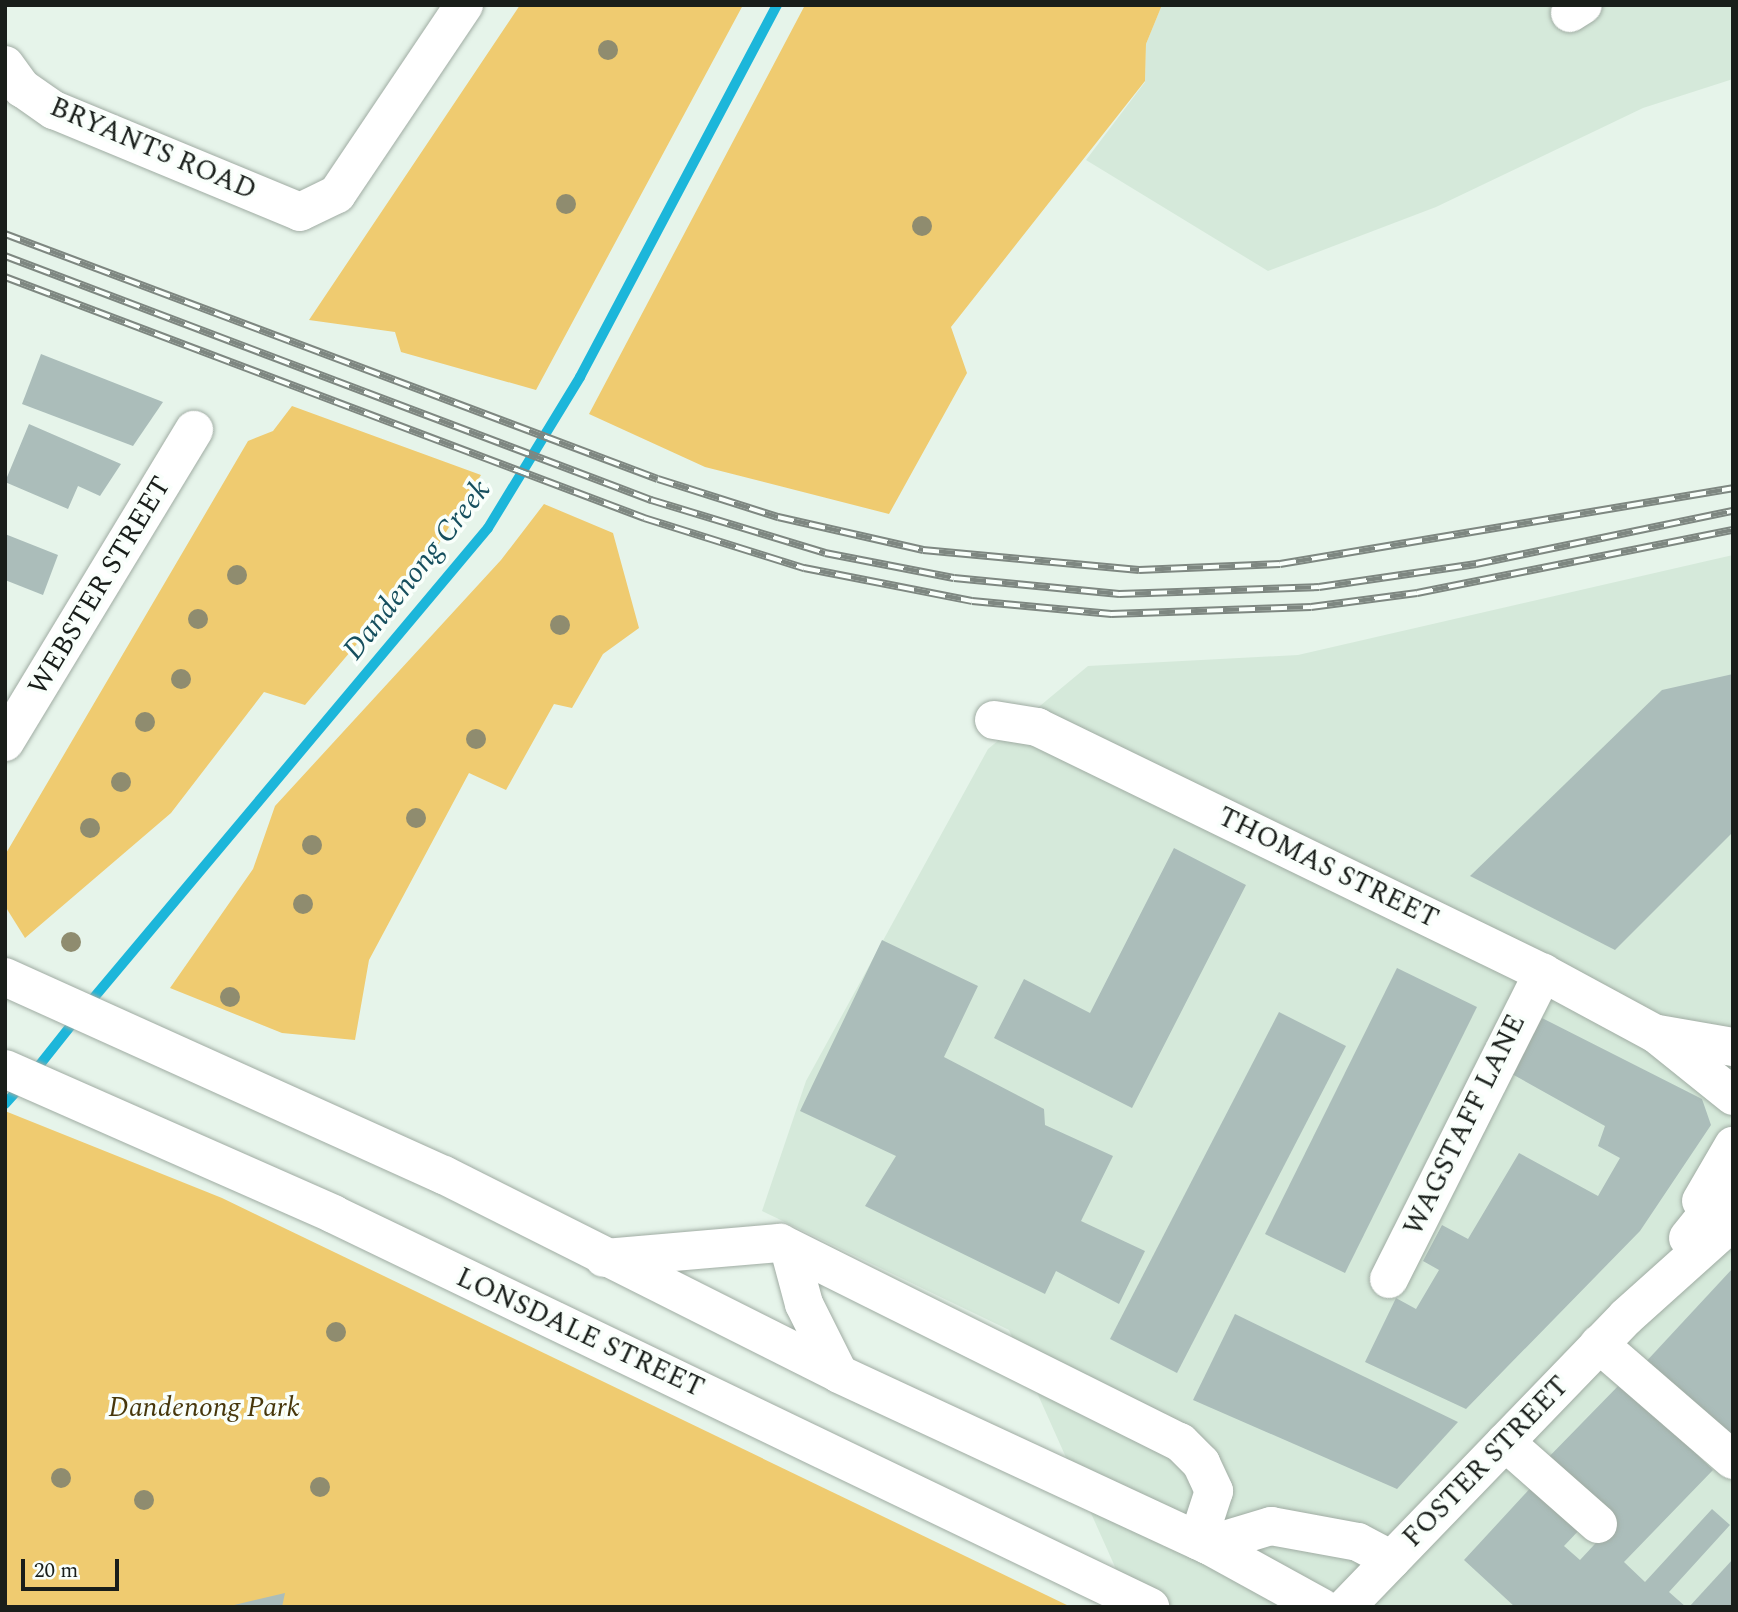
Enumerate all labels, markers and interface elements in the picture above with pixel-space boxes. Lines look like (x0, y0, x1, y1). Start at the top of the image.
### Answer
street label: BRYANTS ROAD (45, 90, 261, 208)
street label: WEBSTER STREET (21, 471, 179, 701)
water label: Dandenong Creek (335, 473, 499, 667)
street label: THOMAS STREET (1212, 800, 1444, 936)
street label: WAGSTAFF LANE (1397, 1009, 1533, 1241)
street label: LONSDALE STREET (451, 1261, 709, 1405)
street label: FOSTER STREET (1396, 1369, 1576, 1555)
park label: Dandenong Park (108, 1391, 300, 1425)
scale bar (24, 1546, 122, 1590)
text: 20 m (34, 1555, 78, 1587)

